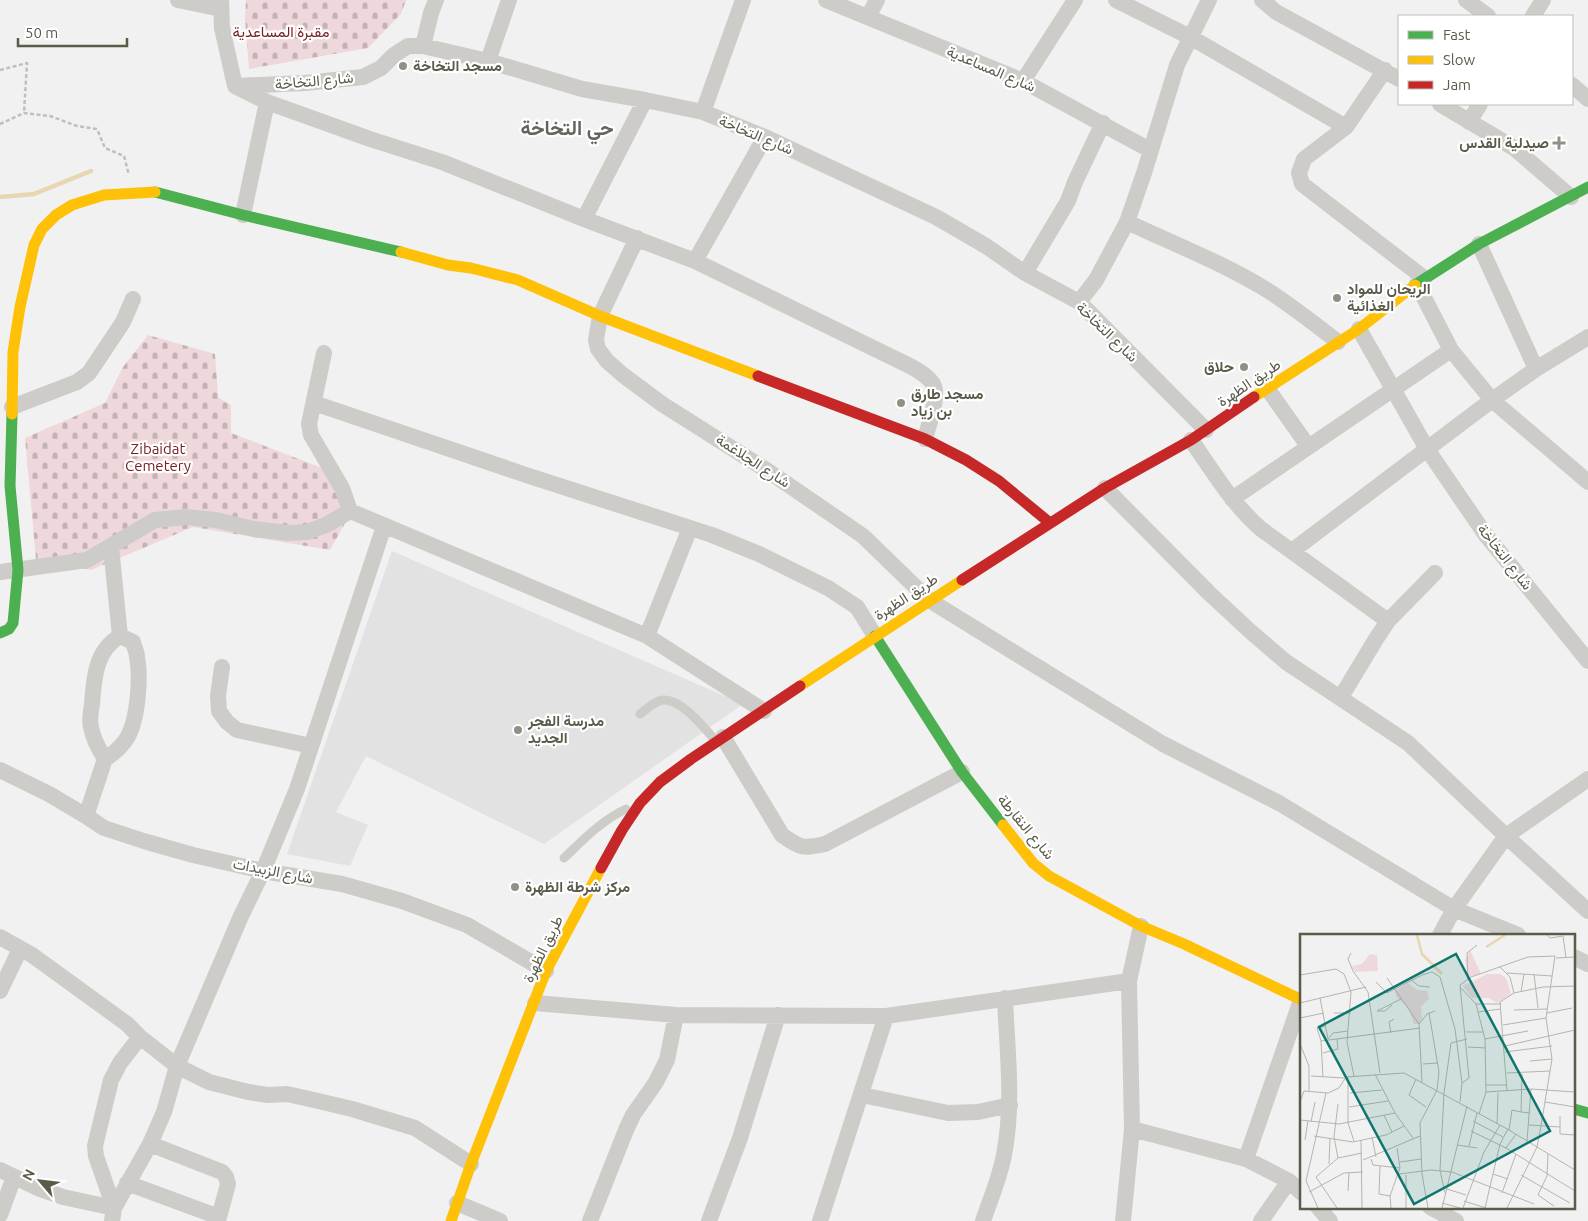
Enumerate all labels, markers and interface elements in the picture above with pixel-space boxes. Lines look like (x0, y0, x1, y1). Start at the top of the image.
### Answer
scale bar (18, 15, 126, 47)
legend (1398, 15, 1573, 105)
park label: مقبرة المساعدية (233, 23, 329, 41)
text: 50 m (25, 24, 58, 41)
text: Fast (1443, 26, 1471, 43)
street label: شارع المساعدية (943, 42, 1038, 98)
text: Slow (1443, 51, 1476, 68)
place label: مسجد التخاخة (413, 57, 502, 75)
marker: مسجد التخاخة (397, 60, 409, 72)
street label: شارع التخاخة (274, 69, 354, 95)
text: Jam (1443, 76, 1471, 93)
street label: شارع التخاخة (715, 111, 796, 161)
district label: حي التخاخة (520, 116, 614, 145)
place label: صيدلية القدس (1459, 134, 1549, 152)
marker: صيدلية القدس (1553, 137, 1565, 149)
place label: الريحان للمواد الغذائية (1347, 280, 1431, 315)
marker: الريحان للمواد الغذائية (1331, 292, 1343, 304)
street label: شارع التخاخة (1071, 298, 1142, 367)
street label: طريق الظهرة (1214, 355, 1285, 411)
place label: حلاق (1204, 358, 1234, 375)
marker: حلاق (1238, 361, 1250, 373)
place label: مسجد طارق بن زياد (911, 385, 983, 420)
marker: مسجد طارق بن زياد (895, 397, 907, 409)
street label: شارع الجلاغمة (711, 430, 794, 493)
park label: Zibaidat Cemetery (125, 440, 191, 474)
street label: شارع التخاخة (1472, 520, 1536, 595)
street label: طريق الظهرة (871, 570, 942, 625)
place label: مدرسة الفجر الجديد (527, 712, 604, 747)
marker: مدرسة الفجر الجديد (512, 724, 524, 736)
street label: شارع النقارطة (992, 791, 1059, 865)
street label: شارع الزبيدات (231, 854, 315, 890)
place label: مركز شرطة الظهرة (525, 878, 630, 896)
marker: مركز شرطة الظهرة (509, 881, 521, 893)
street label: طريق الظهرة (519, 912, 568, 986)
inset map (1300, 934, 1576, 1208)
north arrow (15, 1156, 65, 1206)
text: N (19, 1167, 38, 1183)

